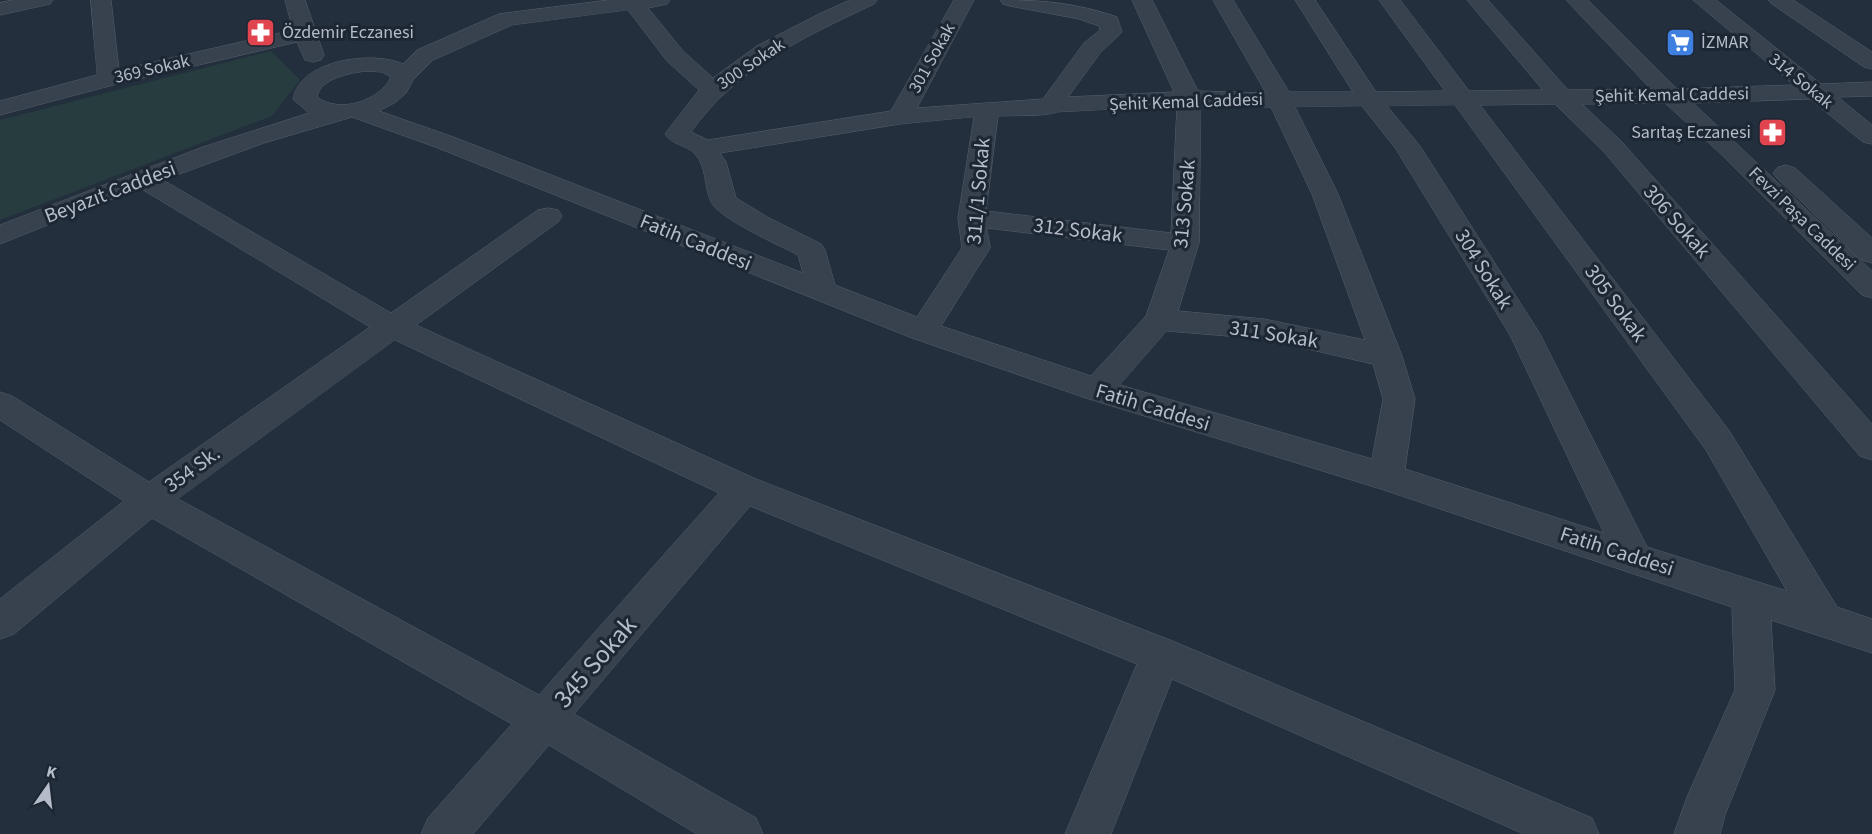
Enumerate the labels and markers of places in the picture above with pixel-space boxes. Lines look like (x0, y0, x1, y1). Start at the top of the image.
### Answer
pharmacy icon: Özdemir Eczanesi (245, 16, 277, 48)
place label: Özdemir Eczanesi (282, 20, 414, 45)
supermarket icon: İZMAR (1664, 26, 1696, 58)
place label: İZMAR (1701, 30, 1749, 55)
pharmacy icon: Sarıtaş Eczanesi (1756, 116, 1788, 148)
place label: Sarıtaş Eczanesi (1631, 120, 1751, 145)

